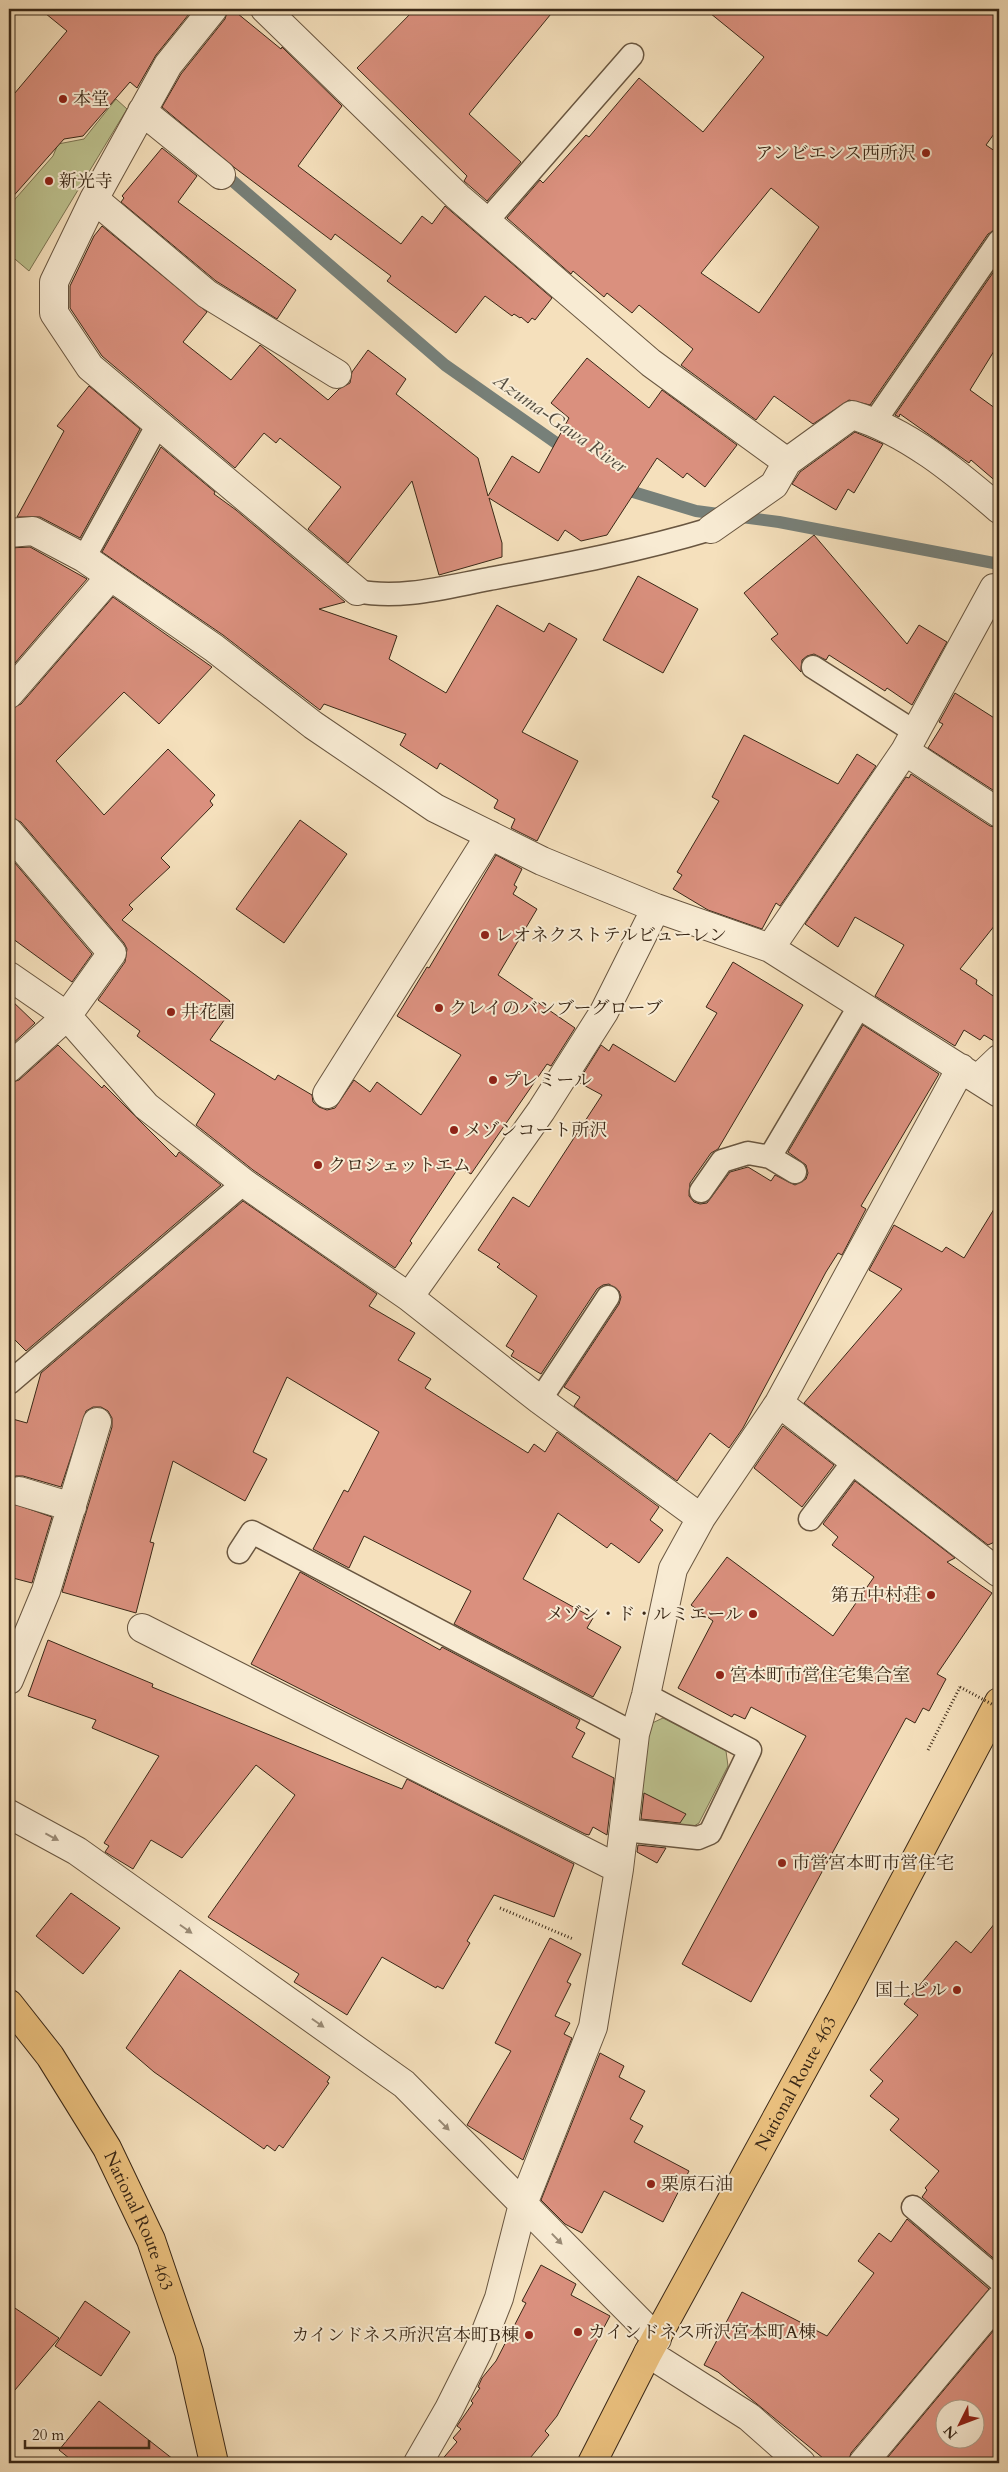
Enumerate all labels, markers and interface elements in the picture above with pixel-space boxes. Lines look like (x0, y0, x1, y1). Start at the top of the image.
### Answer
place label: 本堂 (73, 87, 109, 112)
marker: 本堂 (57, 93, 69, 105)
place label: アンビエンス西所沢 (755, 141, 916, 166)
marker: アンビエンス西所沢 (920, 147, 932, 159)
place label: 新光寺 (59, 169, 113, 194)
marker: 新光寺 (43, 175, 55, 187)
water label: Azuma-Gawa River (487, 366, 633, 479)
place label: レオネクストテルビューレン (495, 923, 727, 948)
marker: レオネクストテルビューレン (479, 929, 491, 941)
place label: クレイのバンブーグローブ (449, 996, 663, 1021)
place label: 井花園 (181, 1000, 235, 1025)
marker: クレイのバンブーグローブ (433, 1002, 445, 1014)
marker: 井花園 (165, 1006, 177, 1018)
place label: プレミール (503, 1068, 592, 1093)
marker: プレミール (487, 1074, 499, 1086)
place label: メゾンコート所沢 (464, 1118, 607, 1143)
marker: メゾンコート所沢 (448, 1124, 460, 1136)
place label: クロシェットエム (328, 1153, 471, 1178)
marker: クロシェットエム (312, 1159, 324, 1171)
place label: 第五中村荘 (831, 1583, 921, 1608)
marker: 第五中村荘 (925, 1589, 937, 1601)
place label: メゾン・ド・ルミエール (546, 1602, 743, 1627)
marker: メゾン・ド・ルミエール (747, 1608, 759, 1620)
place label: 宮本町市営住宅集合室 (730, 1663, 910, 1688)
marker: 宮本町市営住宅集合室 (714, 1669, 726, 1681)
one-way arrow (45, 1833, 58, 1842)
place label: 市営宮本町市営住宅 (792, 1851, 954, 1876)
marker: 市営宮本町市営住宅 (776, 1857, 788, 1869)
one-way arrow (179, 1924, 193, 1934)
place label: 国土ビル (875, 1978, 947, 2003)
marker: 国土ビル (951, 1984, 963, 1996)
street label: National Route 463 (749, 2012, 843, 2155)
one-way arrow (311, 2018, 325, 2028)
one-way arrow (438, 2119, 450, 2131)
street label: National Route 463 (98, 2147, 180, 2294)
place label: 栗原石油 (661, 2172, 733, 2197)
marker: 栗原石油 (645, 2178, 657, 2190)
one-way arrow (551, 2233, 563, 2245)
place label: カインドネス所沢宮本町A棟 (588, 2320, 816, 2345)
place label: カインドネス所沢宮本町B棟 (291, 2323, 519, 2348)
marker: カインドネス所沢宮本町A棟 (572, 2326, 584, 2338)
marker: カインドネス所沢宮本町B棟 (523, 2329, 535, 2341)
north arrow (936, 2400, 986, 2450)
scale bar (25, 2417, 149, 2449)
text: N (940, 2421, 962, 2443)
text: 20 m (32, 2425, 64, 2445)

